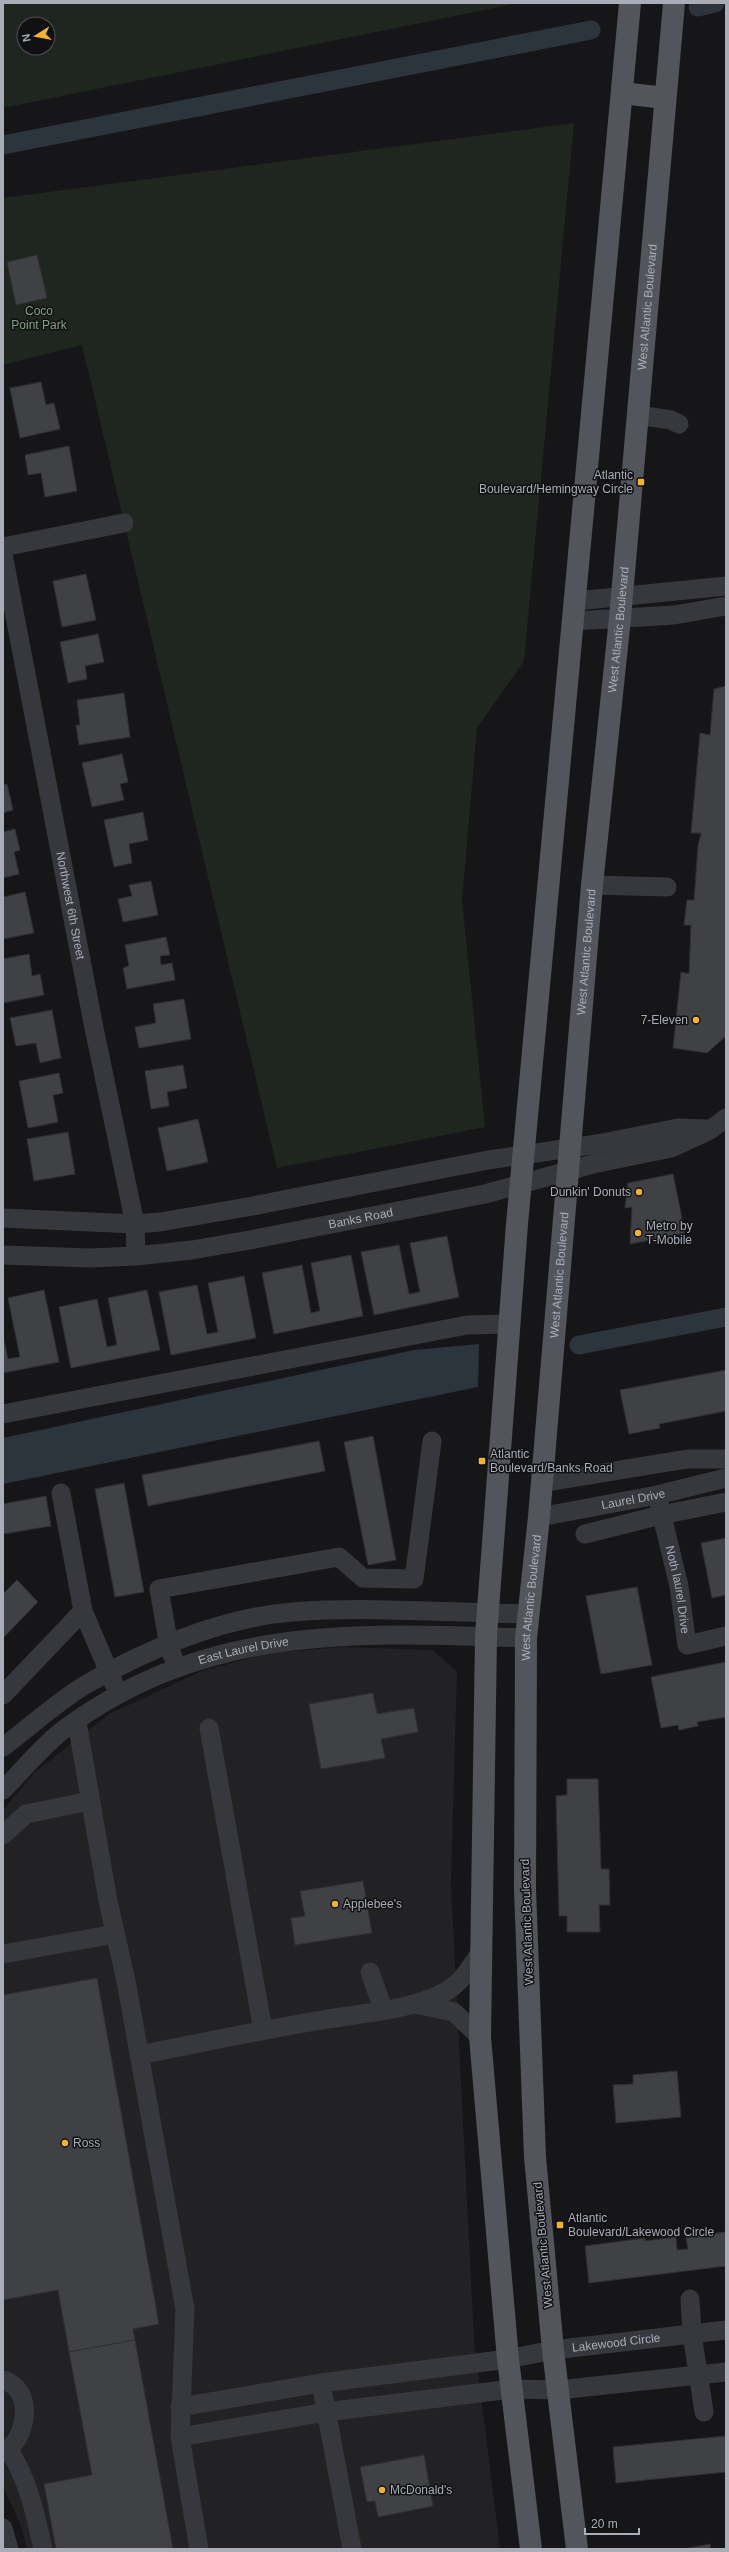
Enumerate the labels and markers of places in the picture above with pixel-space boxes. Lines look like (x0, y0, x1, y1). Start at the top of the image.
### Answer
place label: Atlantic Boulevard/Hemingway Circle (479, 468, 633, 496)
marker: Atlantic Boulevard/Hemingway Circle (636, 477, 646, 487)
place label: 7-Eleven (641, 1013, 688, 1027)
marker: 7-Eleven (691, 1015, 701, 1025)
place label: Dunkin' Donuts (550, 1185, 631, 1199)
marker: Dunkin' Donuts (634, 1187, 644, 1197)
place label: Metro by T-Mobile (646, 1219, 693, 1247)
marker: Metro by T-Mobile (633, 1228, 643, 1238)
place label: Atlantic Boulevard/Banks Road (490, 1447, 613, 1475)
marker: Atlantic Boulevard/Banks Road (477, 1456, 487, 1466)
place label: Applebee's (343, 1897, 402, 1911)
marker: Applebee's (330, 1899, 340, 1909)
place label: Ross (73, 2136, 100, 2150)
marker: Ross (60, 2138, 70, 2148)
place label: Atlantic Boulevard/Lakewood Circle (568, 2211, 714, 2239)
marker: Atlantic Boulevard/Lakewood Circle (555, 2220, 565, 2230)
place label: McDonald's (390, 2483, 452, 2497)
marker: McDonald's (377, 2485, 387, 2495)

